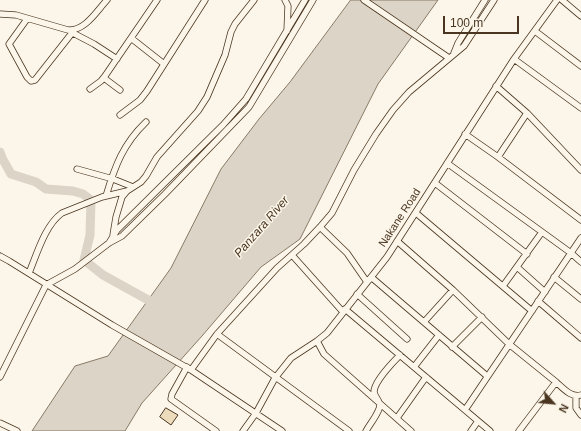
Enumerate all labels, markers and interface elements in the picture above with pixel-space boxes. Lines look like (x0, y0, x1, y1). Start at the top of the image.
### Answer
scale bar (445, 8, 521, 34)
text: 100 m (450, 16, 483, 30)
street label: Nakane Road (376, 186, 424, 250)
water label: Panzara River (232, 194, 292, 260)
north arrow (533, 383, 573, 423)
text: N (557, 402, 571, 415)

